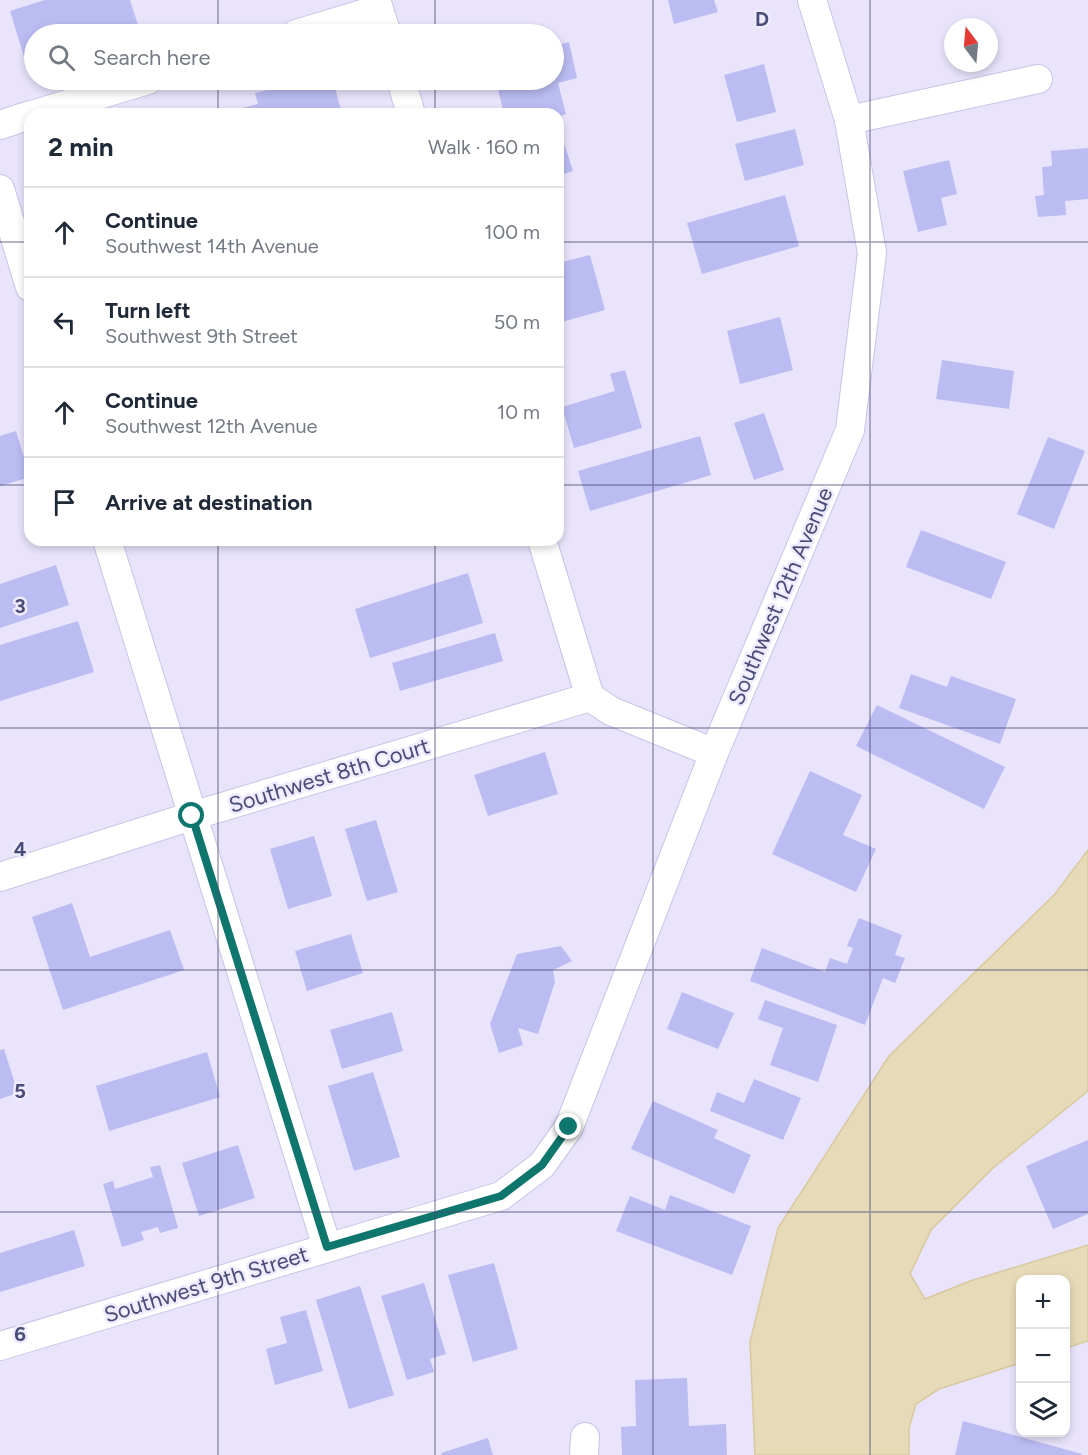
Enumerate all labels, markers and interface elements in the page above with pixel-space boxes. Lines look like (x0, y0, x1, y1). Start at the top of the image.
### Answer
text: D (755, 7, 769, 31)
north arrow (944, 18, 998, 72)
search box (24, 24, 564, 90)
icon: search (45, 41, 78, 74)
text: Search here (93, 44, 211, 71)
text: 2 min (48, 131, 114, 163)
text: Walk · 160 m (428, 135, 540, 159)
text: Continue (105, 207, 198, 234)
icon: ahead (48, 216, 81, 249)
text: 100 m (484, 220, 540, 244)
text: Southwest 14th Avenue (105, 234, 319, 258)
text: Turn left (105, 297, 191, 324)
icon: left (48, 306, 81, 339)
text: 50 m (494, 310, 540, 334)
text: Southwest 9th Street (105, 324, 298, 348)
text: Continue (105, 387, 198, 414)
icon: ahead (48, 396, 81, 429)
text: 10 m (497, 400, 540, 424)
text: Southwest 12th Avenue (105, 414, 318, 438)
street label: Southwest 12th Avenue (722, 483, 839, 709)
icon: arrive (48, 486, 81, 519)
text: Arrive at destination (105, 489, 313, 516)
text: 3 (14, 594, 26, 618)
street label: Southwest 8th Court (226, 732, 433, 819)
route start (178, 802, 204, 828)
text: 4 (14, 837, 27, 861)
text: 5 (14, 1079, 26, 1103)
route end (555, 1113, 581, 1139)
street label: Southwest 9th Street (101, 1241, 311, 1328)
map controls (1016, 1275, 1070, 1437)
button: + (1016, 1275, 1070, 1329)
text: 6 (14, 1322, 26, 1346)
button: − (1016, 1329, 1070, 1383)
button: layers (1016, 1383, 1070, 1437)

